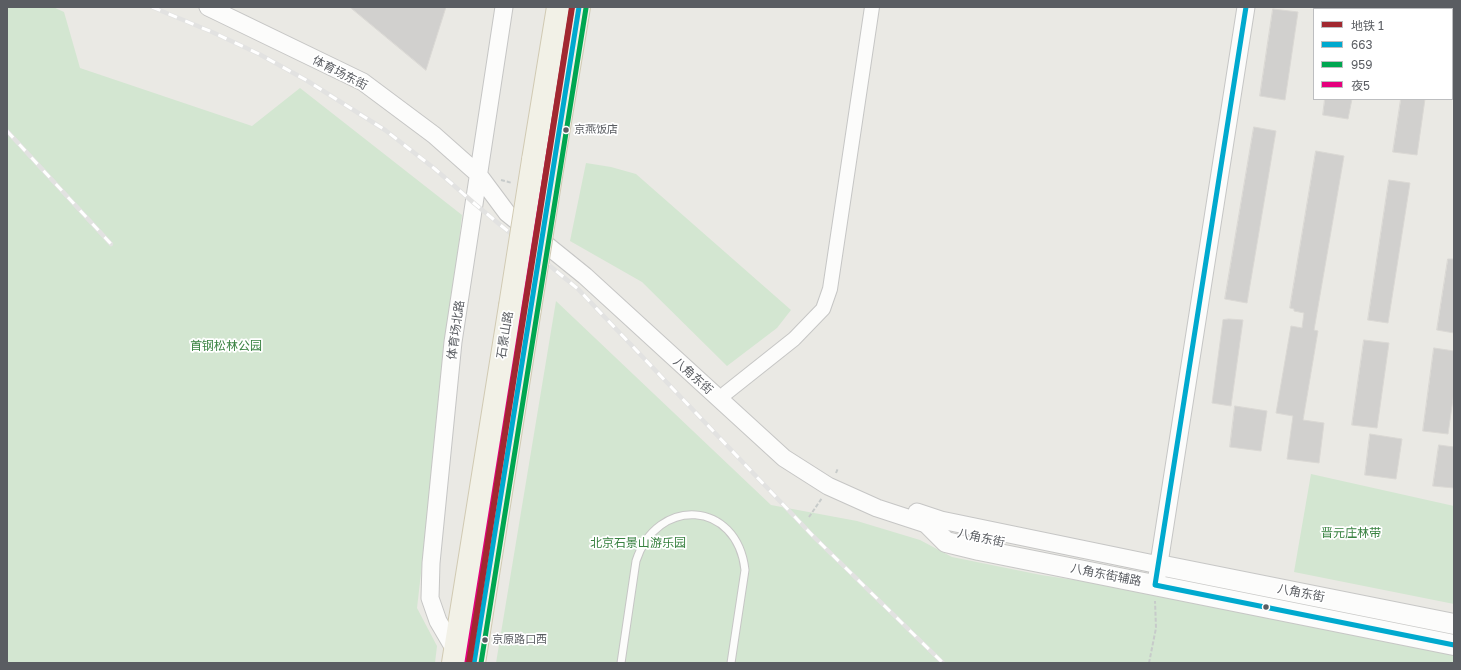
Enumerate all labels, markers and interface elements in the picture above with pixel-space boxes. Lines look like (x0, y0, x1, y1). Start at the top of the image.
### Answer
legend (1313, 8, 1453, 100)
text: 地铁 1 (1351, 18, 1384, 33)
text: 663 (1351, 37, 1373, 52)
street label: 体育场东街 (310, 53, 370, 93)
text: 959 (1351, 57, 1372, 72)
text: 夜5 (1351, 78, 1370, 93)
place label: 京燕饭店 (574, 123, 618, 137)
marker: 京燕饭店 (561, 125, 571, 135)
street label: 体育场北路 (445, 299, 467, 361)
street label: 石景山路 (494, 310, 516, 360)
park label: 首钢松林公园 (190, 339, 262, 353)
street label: 八角东街 (670, 355, 716, 397)
street label: 八角东街 (956, 526, 1006, 550)
park label: 晋元庄林带 (1321, 526, 1381, 540)
park label: 北京石景山游乐园 (590, 536, 686, 550)
street label: 八角东街辅路 (1069, 561, 1143, 589)
street label: 八角东街 (1276, 581, 1326, 605)
unlabelled marker (1261, 602, 1271, 612)
place label: 京原路口西 (492, 633, 547, 647)
marker: 京原路口西 (480, 635, 490, 645)

